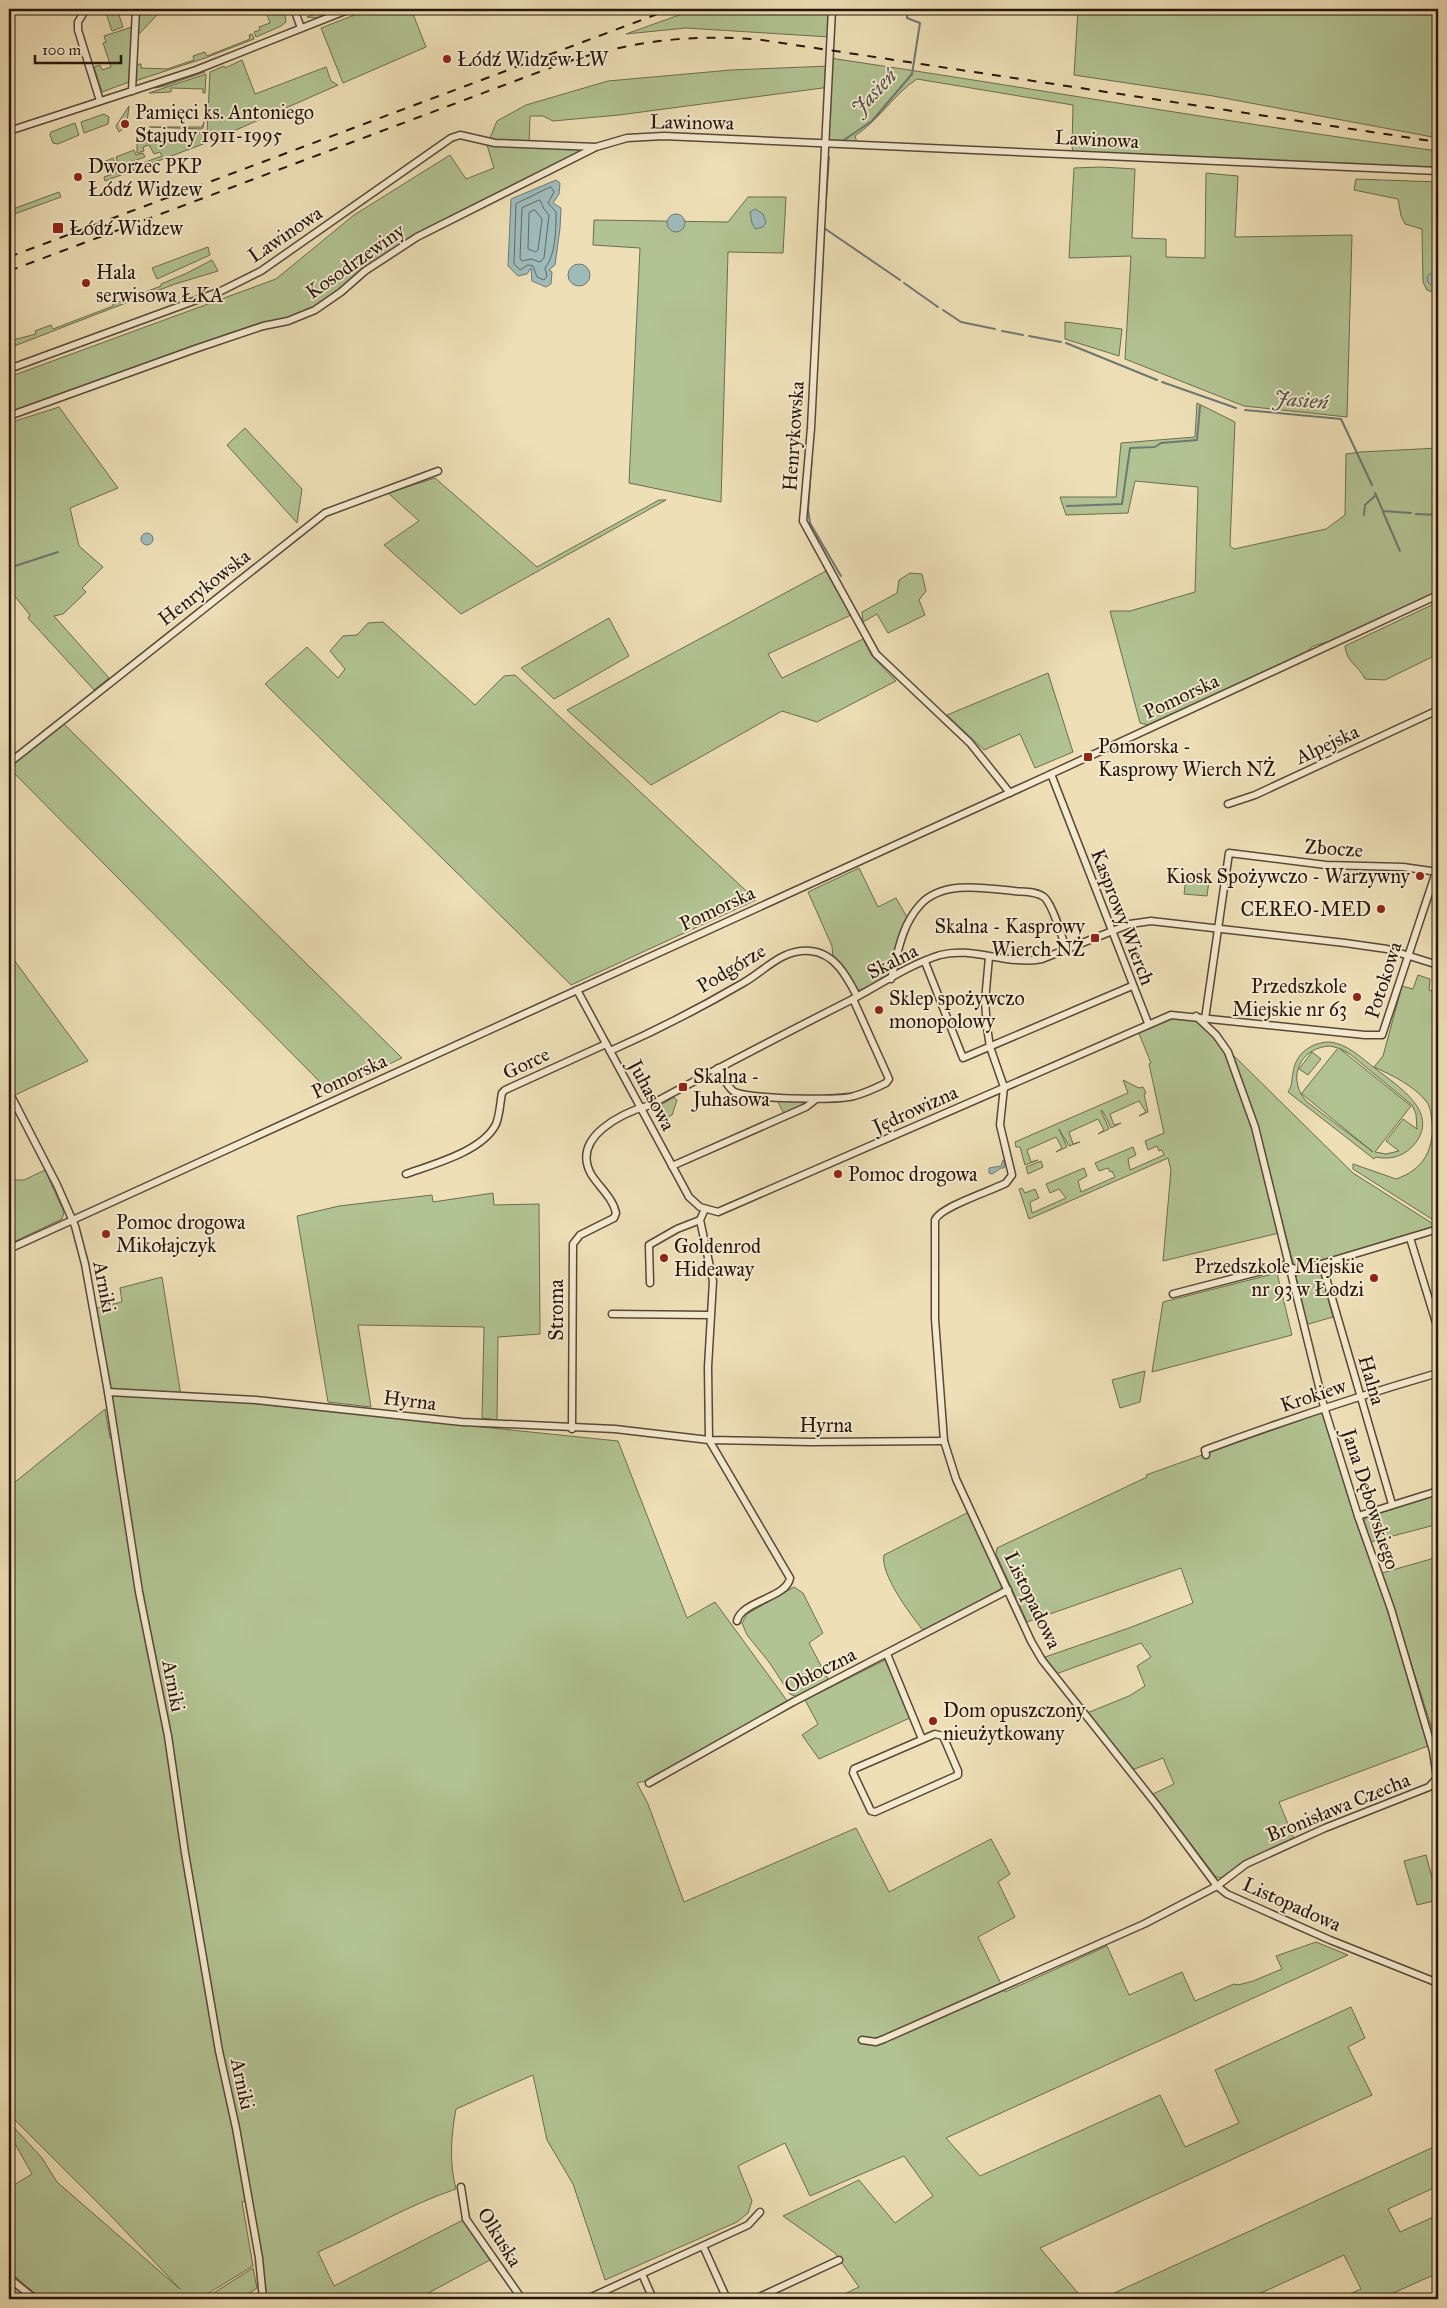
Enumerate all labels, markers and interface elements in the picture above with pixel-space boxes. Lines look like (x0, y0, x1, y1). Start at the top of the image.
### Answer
scale bar (35, 32, 121, 64)
text: 100 m (42, 41, 82, 59)
place label: Łódź Widzew ŁW (457, 47, 609, 71)
marker: Łódź Widzew ŁW (441, 53, 453, 65)
water label: Jasień (845, 63, 903, 121)
place label: Pamięci ks. Antoniego Stajudy 1911-1995 (135, 100, 314, 147)
street label: Lawinowa (650, 109, 735, 135)
marker: Pamięci ks. Antoniego Stajudy 1911-1995 (119, 118, 131, 130)
street label: Lawinowa (1054, 125, 1140, 153)
place label: Dworzec PKP Łódź Widzew (88, 154, 203, 201)
marker: Dworzec PKP Łódź Widzew (72, 171, 84, 183)
street label: Lawinowa (243, 200, 327, 267)
place label: Łódź Widzew (69, 216, 184, 240)
street label: Kosodrzewiny (301, 218, 410, 304)
marker: Łódź Widzew (51, 221, 65, 235)
place label: Hala serwisowa ŁKA (96, 260, 224, 307)
marker: Hala serwisowa ŁKA (80, 277, 92, 289)
street label: Henrykowska (777, 380, 809, 492)
water label: Jasień (1272, 385, 1330, 415)
street label: Henrykowska (153, 543, 255, 630)
street label: Pomorska (1139, 668, 1223, 724)
street label: Alpejska (1291, 719, 1363, 769)
place label: Pomorska - Kasprowy Wierch NŻ (1098, 734, 1276, 781)
marker: Pomorska - Kasprowy Wierch NŻ (1082, 751, 1094, 763)
street label: Zbocze (1304, 834, 1364, 862)
street label: Kasprowy Wierch (1086, 846, 1160, 988)
place label: Kiosk Spożywczo - Warzywny (1166, 864, 1411, 888)
marker: Kiosk Spożywczo - Warzywny (1414, 870, 1426, 882)
street label: Pomorska (675, 880, 759, 936)
place label: CEREO-MED (1240, 897, 1371, 921)
marker: CEREO-MED (1375, 903, 1387, 915)
place label: Skalna - Kasprowy Wierch NŻ (934, 914, 1086, 961)
marker: Skalna - Kasprowy Wierch NŻ (1089, 932, 1101, 944)
street label: Podgórze (692, 938, 770, 999)
street label: Skalna (863, 938, 922, 984)
street label: Potokowa (1359, 938, 1407, 1021)
place label: Przedszkole Miejskie nr 63 (1232, 974, 1347, 1021)
place label: Sklep spożywczo monopolowy (889, 986, 1025, 1033)
marker: Przedszkole Miejskie nr 63 (1351, 991, 1363, 1003)
marker: Sklep spożywczo monopolowy (873, 1004, 885, 1016)
street label: Gorce (499, 1041, 553, 1085)
street label: Pomorska (307, 1048, 391, 1104)
street label: Juhasowa (622, 1054, 681, 1135)
place label: Skalna - Juhasowa (691, 1064, 770, 1112)
street label: Jędrowizna (867, 1079, 962, 1140)
marker: Skalna - Juhasowa (677, 1081, 689, 1093)
place label: Pomoc drogowa (848, 1162, 978, 1187)
marker: Pomoc drogowa (832, 1168, 844, 1180)
place label: Pomoc drogowa Mikołajczyk (116, 1210, 246, 1257)
marker: Pomoc drogowa Mikołajczyk (100, 1228, 112, 1240)
place label: Goldenrod Hideaway (674, 1234, 761, 1281)
marker: Goldenrod Hideaway (658, 1252, 670, 1264)
place label: Przedszkole Miejskie nr 93 w Łodzi (1194, 1254, 1364, 1301)
street label: Arniki (88, 1258, 122, 1315)
marker: Przedszkole Miejskie nr 93 w Łodzi (1368, 1272, 1380, 1284)
street label: Stroma (544, 1279, 568, 1341)
street label: Halna (1354, 1352, 1391, 1408)
street label: Krokiew (1277, 1373, 1350, 1417)
street label: Hyrna (382, 1385, 438, 1415)
street label: Hyrna (800, 1413, 853, 1437)
street label: Jana Dębowskiego (1335, 1424, 1405, 1573)
street label: Listopadowa (999, 1548, 1067, 1653)
street label: Obłoczna (780, 1641, 860, 1698)
street label: Arniki (157, 1657, 191, 1714)
place label: Dom opuszczony nieużytkowany (943, 1698, 1086, 1745)
marker: Dom opuszczony nieużytkowany (927, 1715, 939, 1727)
street label: Bronisława Czecha (1263, 1767, 1414, 1847)
street label: Listopadowa (1239, 1872, 1345, 1937)
street label: Arniki (226, 2055, 260, 2112)
street label: Olkuska (472, 2203, 528, 2272)

